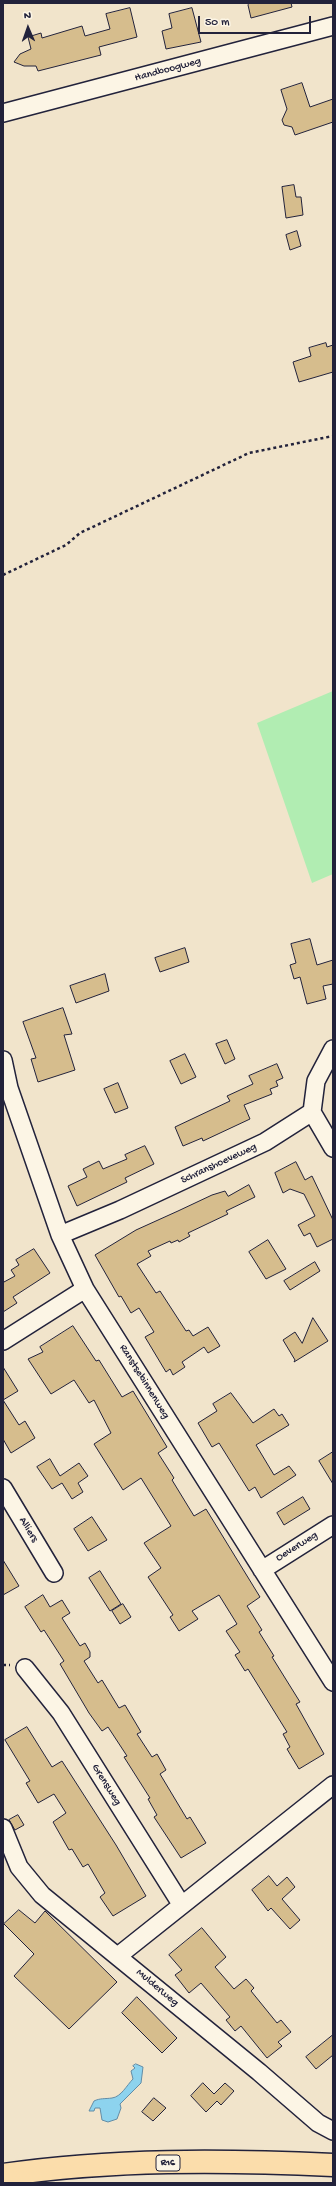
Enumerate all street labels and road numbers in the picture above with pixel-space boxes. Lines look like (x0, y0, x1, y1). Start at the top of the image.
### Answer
street label: Handboogweg (133, 55, 203, 85)
street label: Schranshoeveweg (179, 1141, 259, 1187)
street label: Ranstsebinnenweg (116, 1342, 172, 1422)
street label: Alliers (15, 1515, 41, 1545)
street label: Oeverweg (273, 1529, 321, 1565)
street label: Grensweg (88, 1762, 124, 1808)
street label: Mulderweg (133, 1966, 181, 2010)
road number: R16 (156, 2155, 180, 2171)

